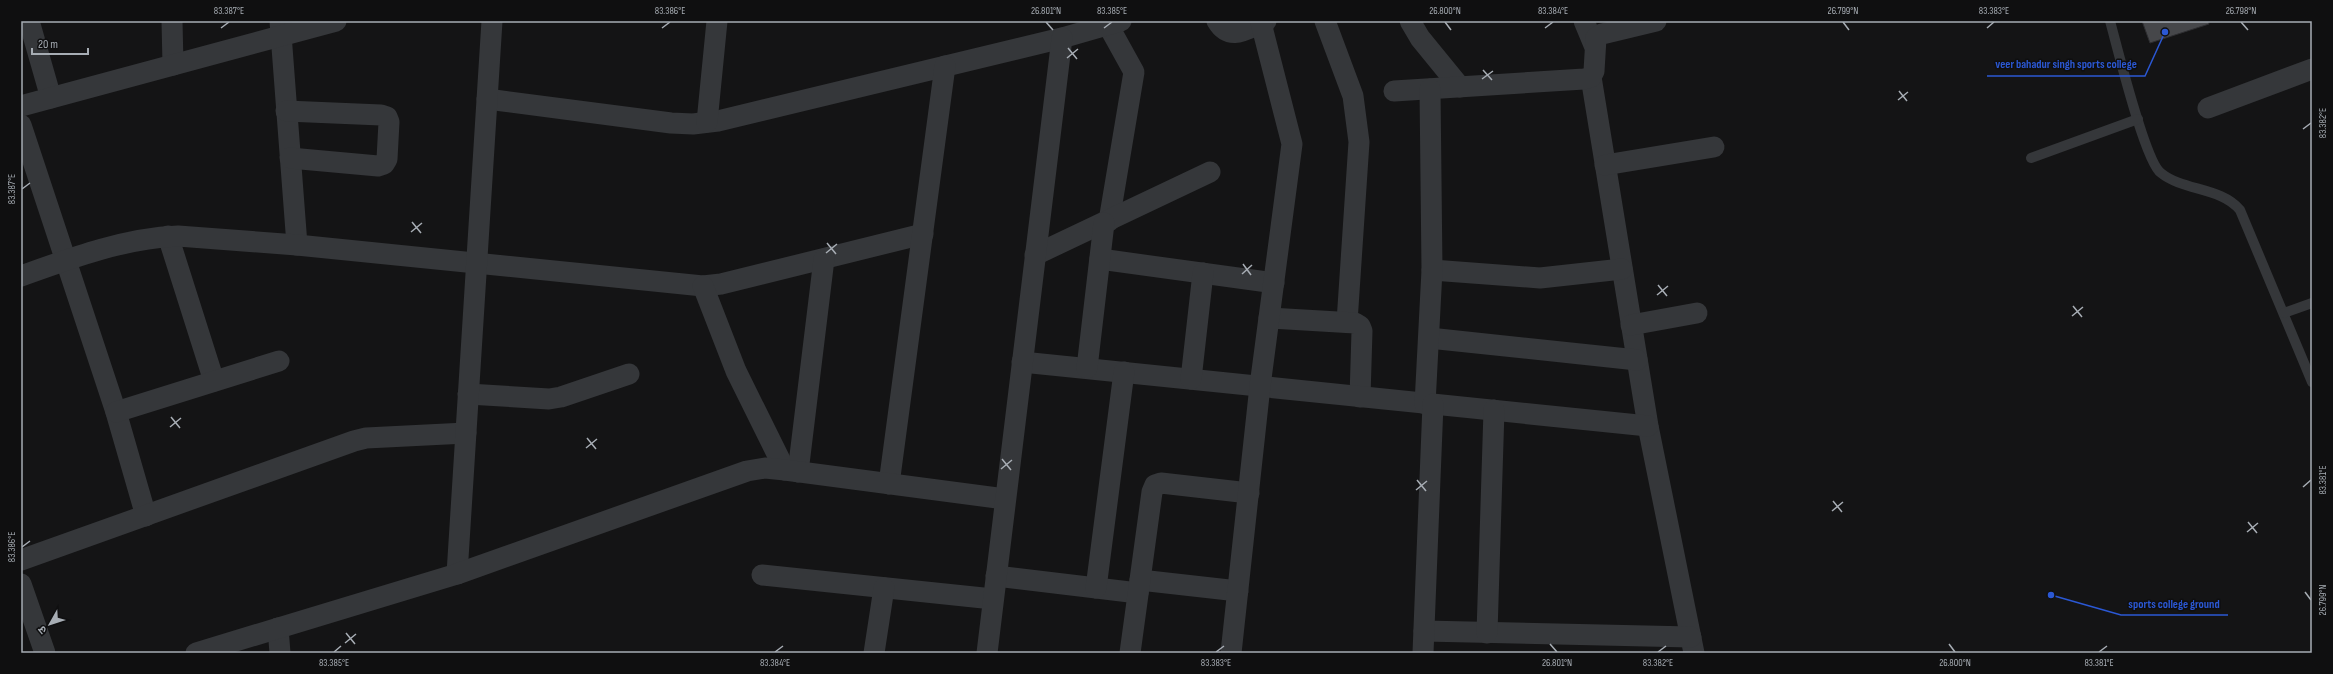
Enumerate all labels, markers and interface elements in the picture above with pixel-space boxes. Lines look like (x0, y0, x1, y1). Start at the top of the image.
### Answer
text: 83.387°E (214, 5, 244, 17)
text: 83.386°E (655, 5, 685, 17)
text: 26.801°N (1031, 5, 1061, 17)
text: 83.385°E (1097, 5, 1127, 17)
text: 26.800°N (1429, 5, 1461, 17)
text: 83.384°E (1538, 5, 1568, 17)
text: 26.799°N (1828, 5, 1858, 17)
text: 83.383°E (1979, 5, 2009, 17)
text: 26.798°N (2226, 5, 2256, 17)
scale bar (32, 30, 88, 56)
text: 20 m (38, 37, 58, 52)
callout: veer bahadur singh sports college (1987, 52, 2145, 76)
text: veer bahadur singh sports college (1995, 57, 2137, 72)
text: 83.382°E (2317, 108, 2329, 138)
text: 83.387°E (6, 174, 18, 204)
text: 83.381°E (2317, 465, 2329, 495)
text: 83.386°E (6, 532, 18, 562)
text: 26.799°N (2317, 585, 2329, 615)
callout: sports college ground (2121, 591, 2228, 615)
text: sports college ground (2128, 597, 2220, 612)
north arrow (30, 604, 70, 644)
text: उ (35, 623, 50, 637)
text: 83.385°E (319, 657, 349, 669)
text: 83.384°E (760, 657, 790, 669)
text: 83.383°E (1201, 657, 1231, 669)
text: 26.801°N (1542, 657, 1572, 669)
text: 83.382°E (1643, 657, 1673, 669)
text: 26.800°N (1939, 657, 1971, 669)
text: 83.381°E (2084, 657, 2114, 669)

